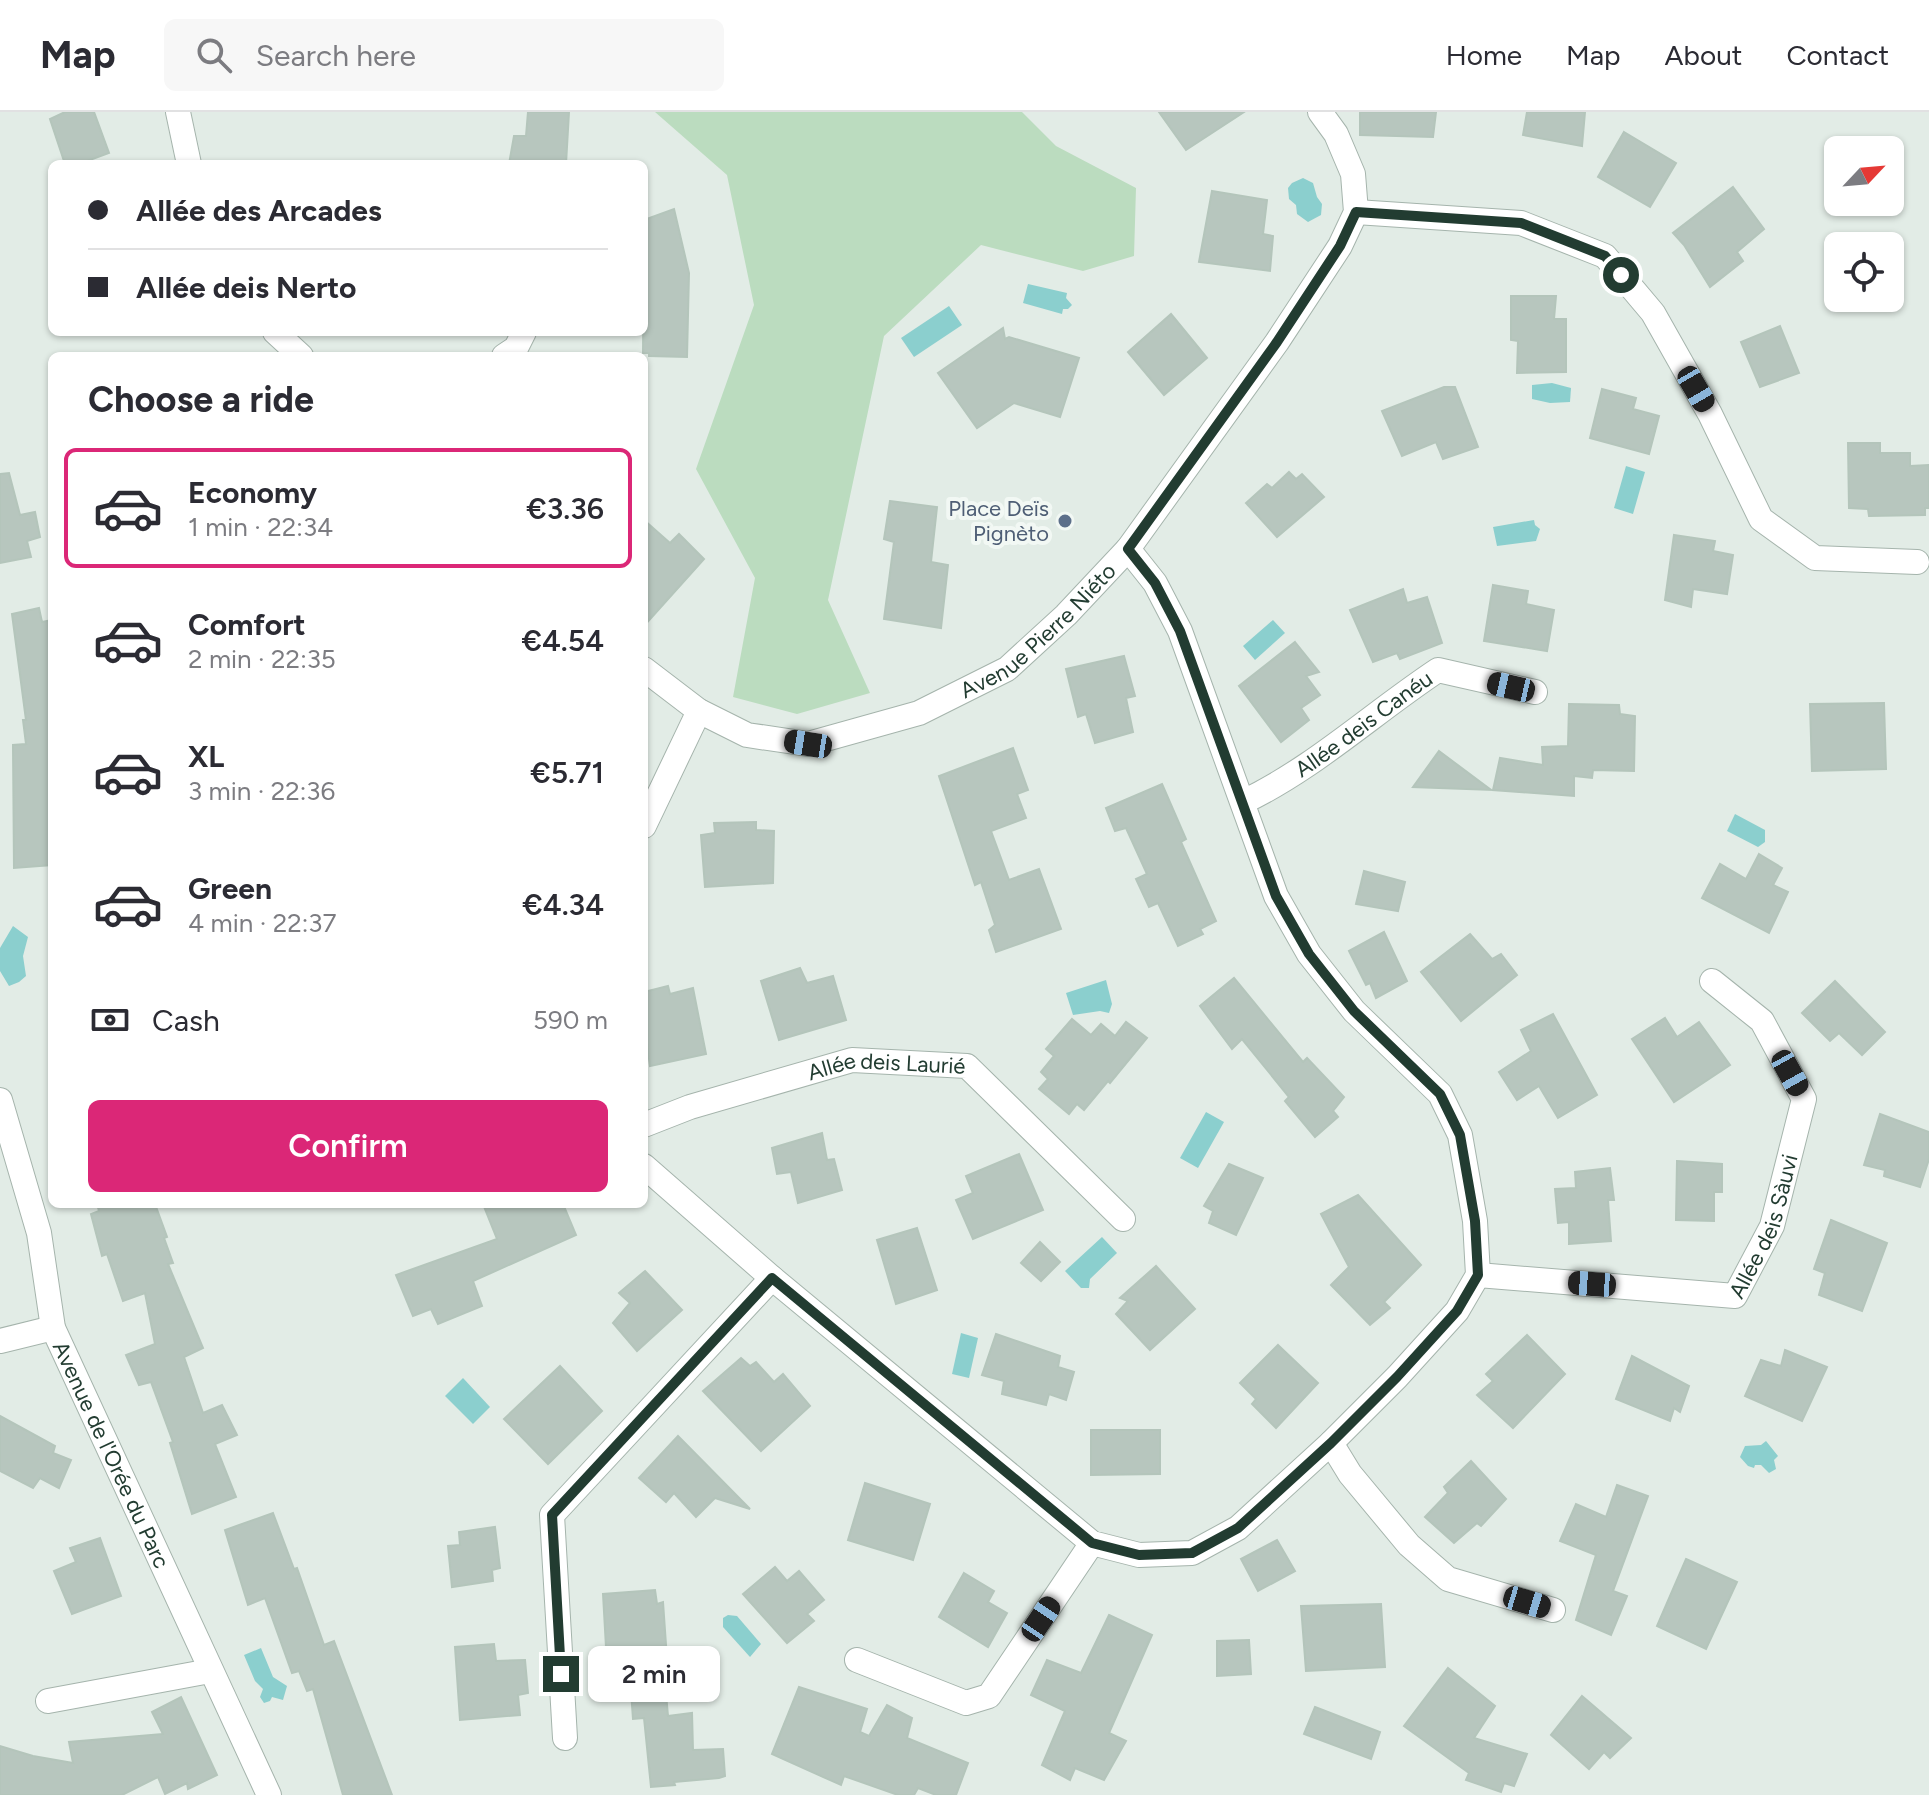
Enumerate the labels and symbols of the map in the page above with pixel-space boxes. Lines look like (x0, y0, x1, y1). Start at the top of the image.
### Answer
north arrow (1824, 136, 1904, 216)
route start (1603, 257, 1639, 293)
car (1674, 362, 1718, 416)
place label: Place Deïs Pignèto (948, 495, 1049, 547)
marker: Place Deïs Pignèto (1056, 512, 1074, 530)
street label: Avenue Pierre Niéto (956, 557, 1121, 704)
street label: Allée deis Canéu (1290, 664, 1437, 783)
car (1485, 670, 1537, 704)
car (782, 728, 834, 760)
street label: Allée deis Laurié (804, 1046, 966, 1086)
car (1768, 1046, 1812, 1100)
street label: Allée deis Sàuvi (1723, 1151, 1803, 1303)
car (1567, 1270, 1617, 1298)
street label: Avenue de l'Orée du Parc (47, 1337, 176, 1572)
car (1501, 1584, 1553, 1620)
car (1018, 1592, 1064, 1646)
callout: 2 min (589, 1646, 721, 1702)
route end (543, 1656, 579, 1692)

